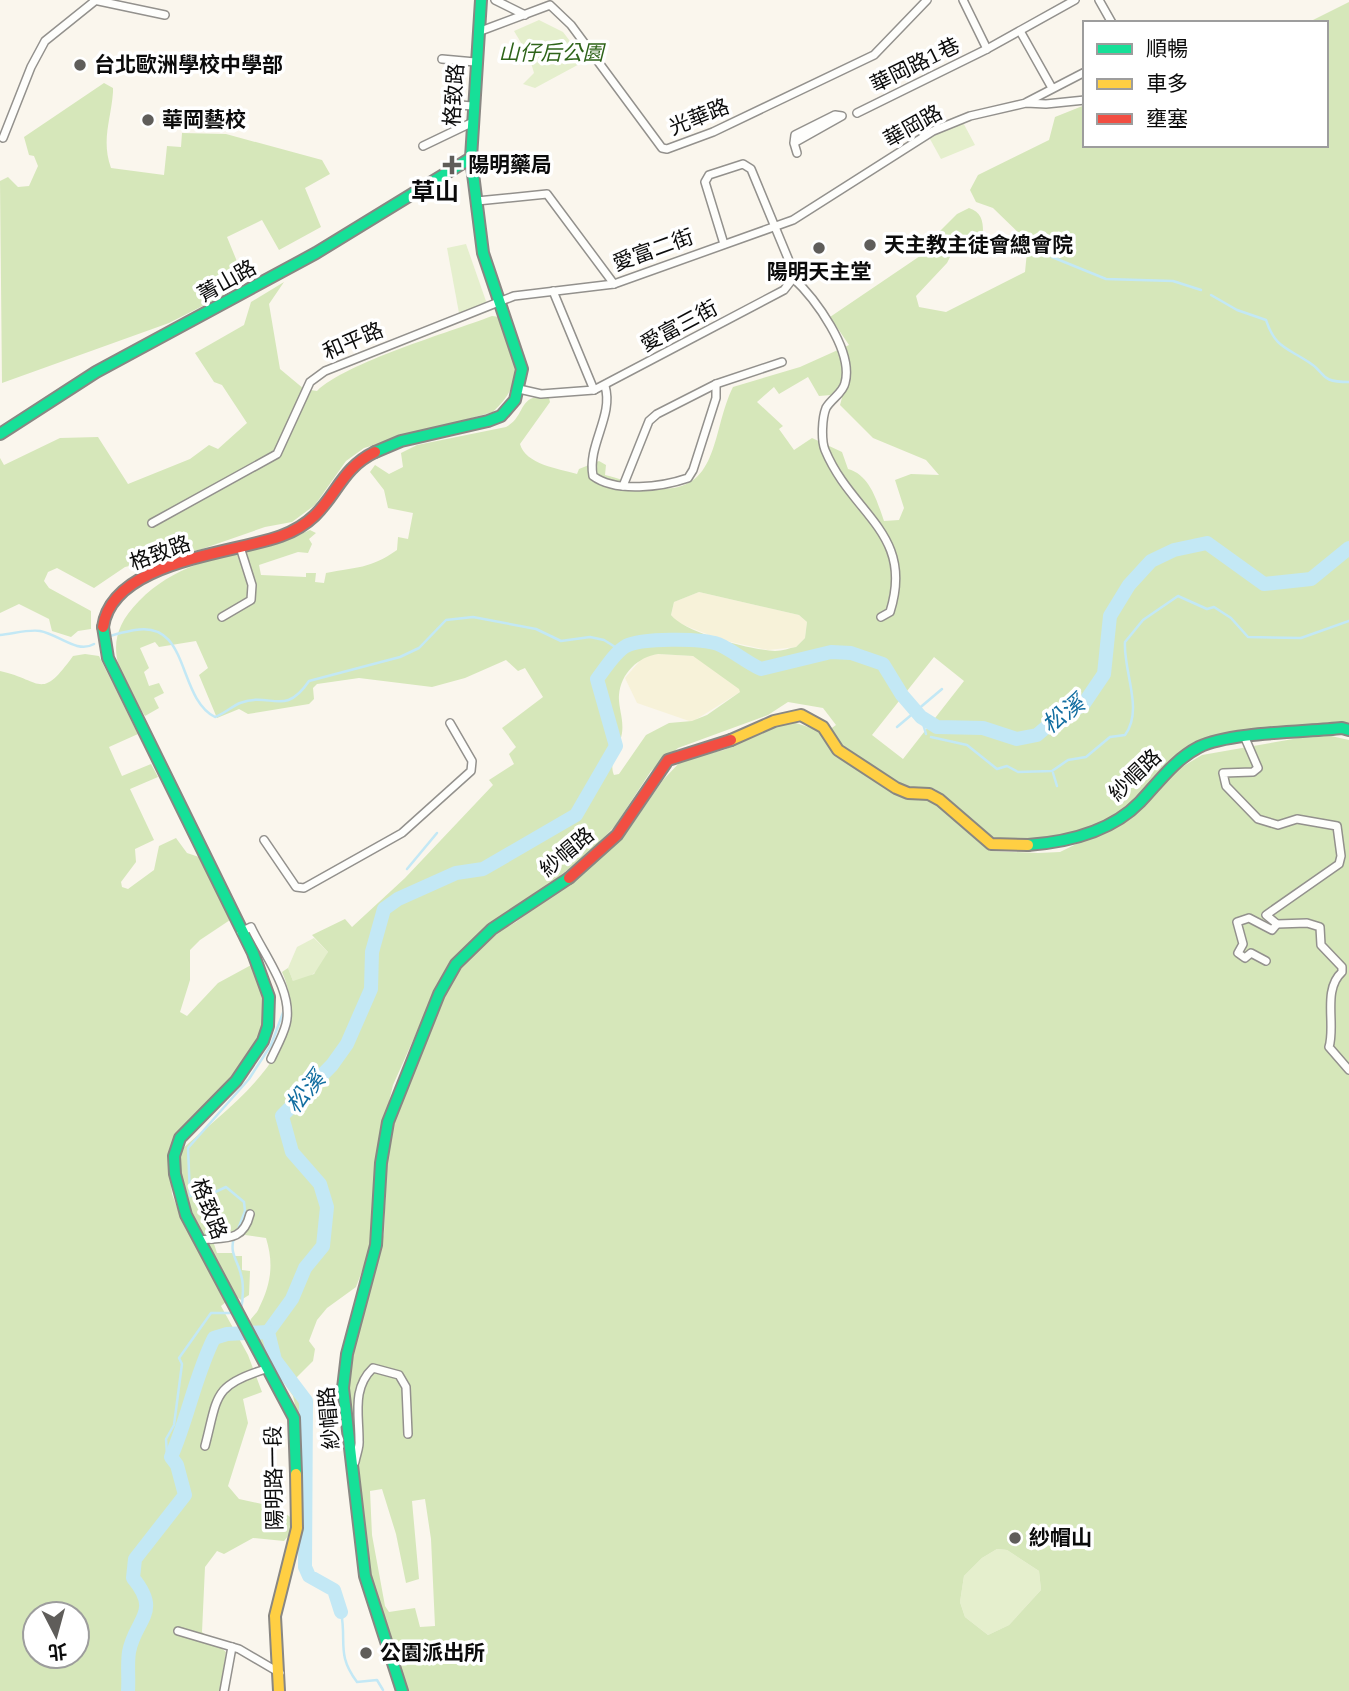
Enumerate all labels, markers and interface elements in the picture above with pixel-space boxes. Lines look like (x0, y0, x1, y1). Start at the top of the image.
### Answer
legend (1083, 21, 1328, 147)
street label: 華岡路1巷 (865, 30, 964, 98)
text: 順暢 (1146, 34, 1188, 62)
park label: 山仔后公園 (499, 38, 606, 66)
place label: 台北歐洲學校中學部 (94, 50, 283, 78)
marker: 台北歐洲學校中學部 (72, 57, 88, 73)
street label: 格致路 (437, 63, 469, 127)
text: 車多 (1146, 69, 1188, 97)
street label: 光華路 (664, 91, 733, 141)
street label: 華岡路 (878, 98, 947, 153)
text: 壅塞 (1146, 104, 1188, 132)
place label: 華岡藝校 (162, 105, 246, 133)
marker: 華岡藝校 (140, 112, 156, 128)
place label: 陽明藥局 (468, 150, 552, 178)
marker: 陽明藥局 (442, 155, 462, 175)
district label: 草山 (411, 175, 459, 207)
street label: 愛富二街 (608, 222, 697, 277)
place label: 天主教主徒會總會院 (884, 230, 1073, 258)
marker: 天主教主徒會總會院 (862, 237, 878, 253)
marker: 陽明天主堂 (811, 240, 827, 256)
street label: 菁山路 (192, 253, 261, 308)
place label: 陽明天主堂 (767, 257, 872, 285)
street label: 愛富三街 (635, 293, 722, 357)
street label: 和平路 (318, 315, 387, 365)
street label: 格致路 (125, 528, 194, 576)
water label: 松溪 (1035, 686, 1092, 739)
street label: 紗帽路 (1102, 742, 1167, 806)
street label: 紗帽路 (533, 820, 599, 882)
water label: 松溪 (278, 1062, 333, 1119)
street label: 格致路 (186, 1174, 234, 1243)
street label: 紗帽路 (311, 1385, 345, 1451)
street label: 陽明路一段 (258, 1425, 288, 1531)
place label: 紗帽山 (1029, 1523, 1092, 1551)
marker: 紗帽山 (1007, 1530, 1023, 1546)
north arrow (21, 1600, 91, 1670)
place label: 公園派出所 (380, 1638, 485, 1666)
text: 北 (47, 1639, 68, 1665)
marker: 公園派出所 (358, 1645, 374, 1661)

